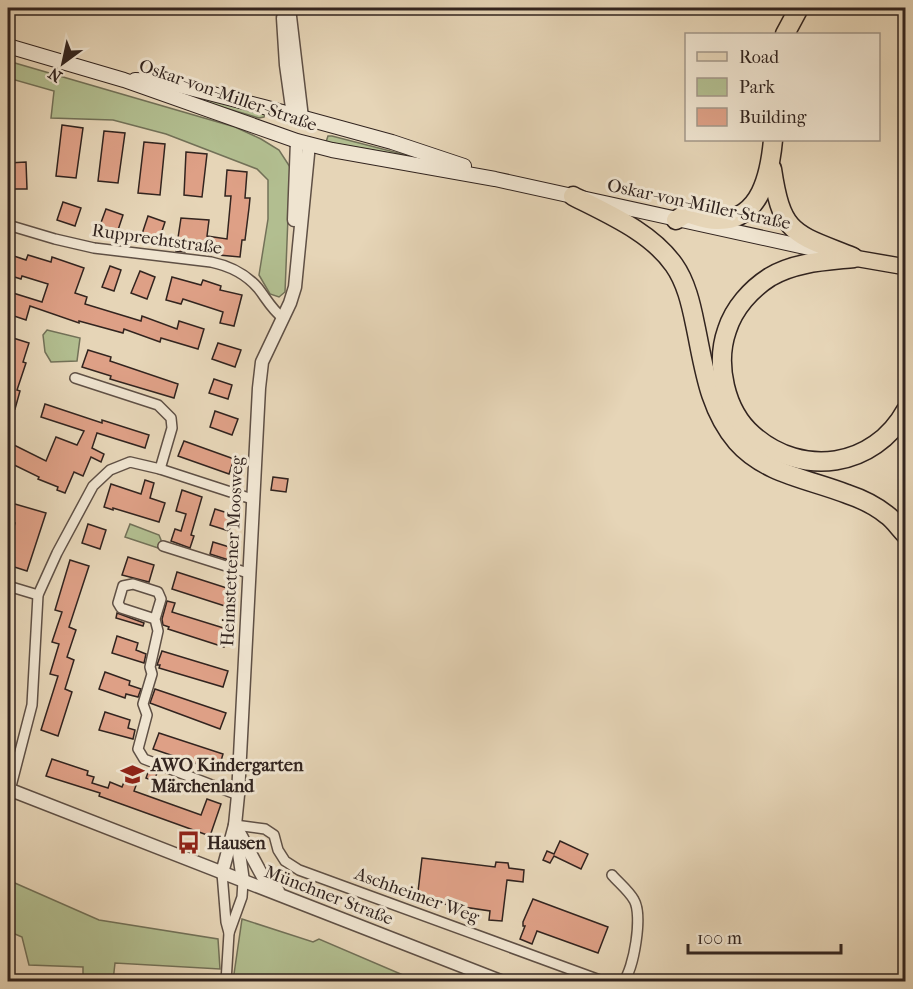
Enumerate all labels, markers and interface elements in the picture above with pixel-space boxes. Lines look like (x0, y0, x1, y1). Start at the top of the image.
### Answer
north arrow (33, 33, 93, 93)
legend (685, 33, 880, 141)
text: Road (739, 47, 779, 68)
street label: Oskar-von-Miller-Straße (136, 55, 320, 136)
text: N (44, 63, 65, 86)
text: Park (739, 77, 776, 98)
text: Building (739, 107, 807, 128)
street label: Oskar-von-Miller-Straße (605, 175, 793, 234)
street label: Rupprechtstraße (91, 220, 223, 259)
street label: Heimstettener Moosweg (217, 455, 248, 647)
place label: AWO Kindergarten Märchenland (150, 755, 304, 797)
school or university icon: AWO Kindergarten Märchenland (120, 762, 146, 788)
bus stop icon: Hausen (176, 830, 202, 856)
place label: Hausen (207, 833, 266, 854)
street label: Münchner Straße (262, 861, 396, 930)
street label: Aschheimer Weg (351, 863, 482, 928)
scale bar (688, 917, 841, 955)
text: 100 m (697, 928, 742, 949)

